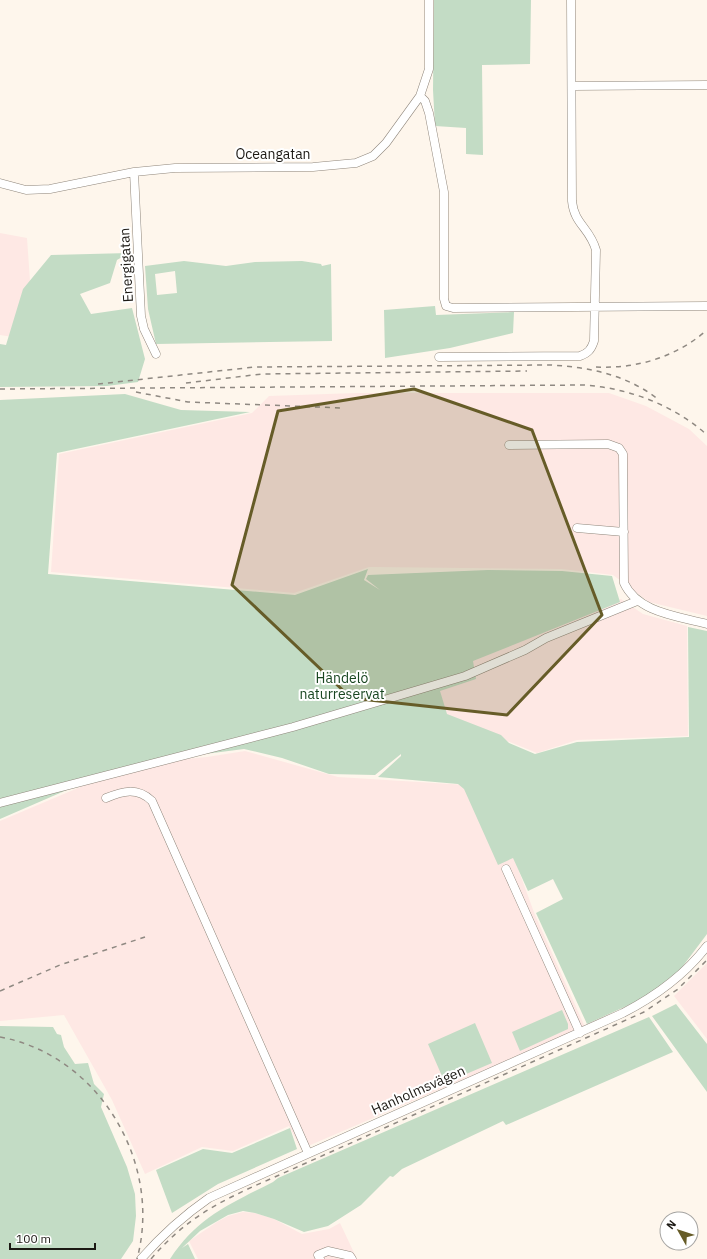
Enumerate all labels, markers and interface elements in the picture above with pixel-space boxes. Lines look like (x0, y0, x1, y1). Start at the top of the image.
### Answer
street label: Oceangatan (235, 145, 311, 163)
street label: Energigatan (115, 227, 137, 303)
park label: Händelö naturreservat (299, 669, 385, 703)
street label: Hanholmsvägen (368, 1061, 468, 1119)
north arrow (659, 1211, 699, 1251)
text: N (663, 1217, 679, 1232)
scale bar (10, 1225, 95, 1251)
text: 100 m (16, 1231, 51, 1246)

